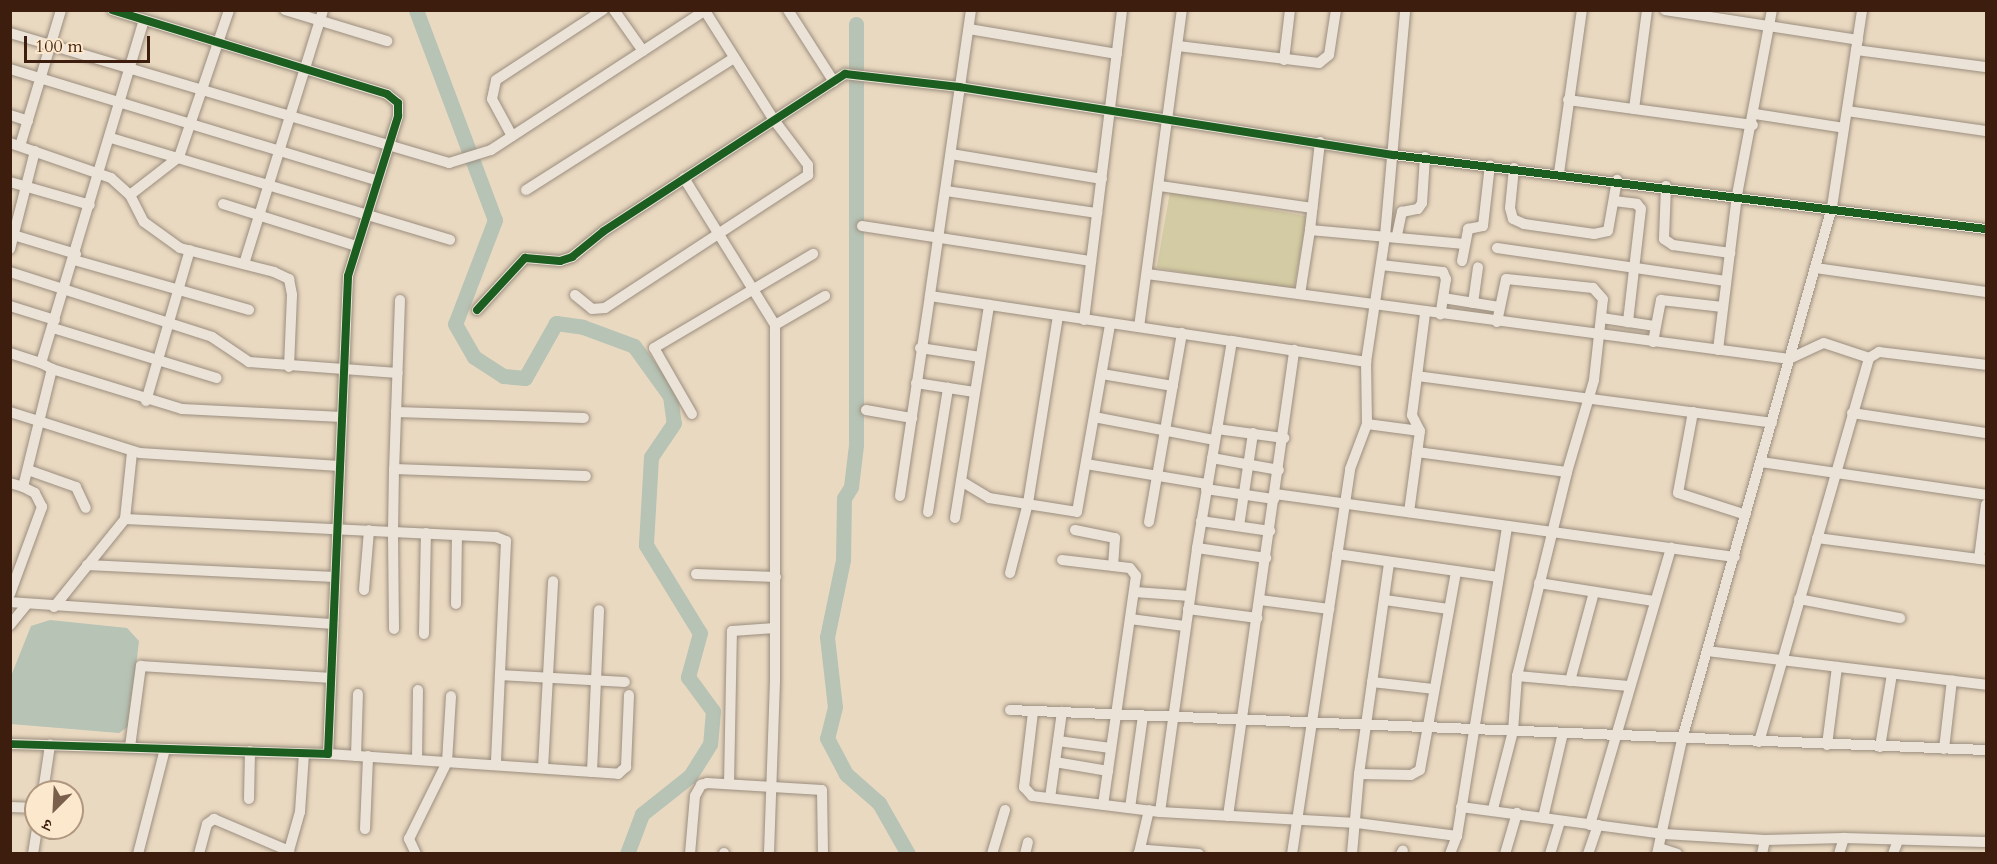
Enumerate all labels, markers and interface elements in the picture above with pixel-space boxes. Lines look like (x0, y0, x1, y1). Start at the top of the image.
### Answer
scale bar (27, 24, 153, 62)
text: 100 m (35, 34, 83, 59)
north arrow (24, 780, 84, 840)
text: उ (39, 813, 56, 836)

